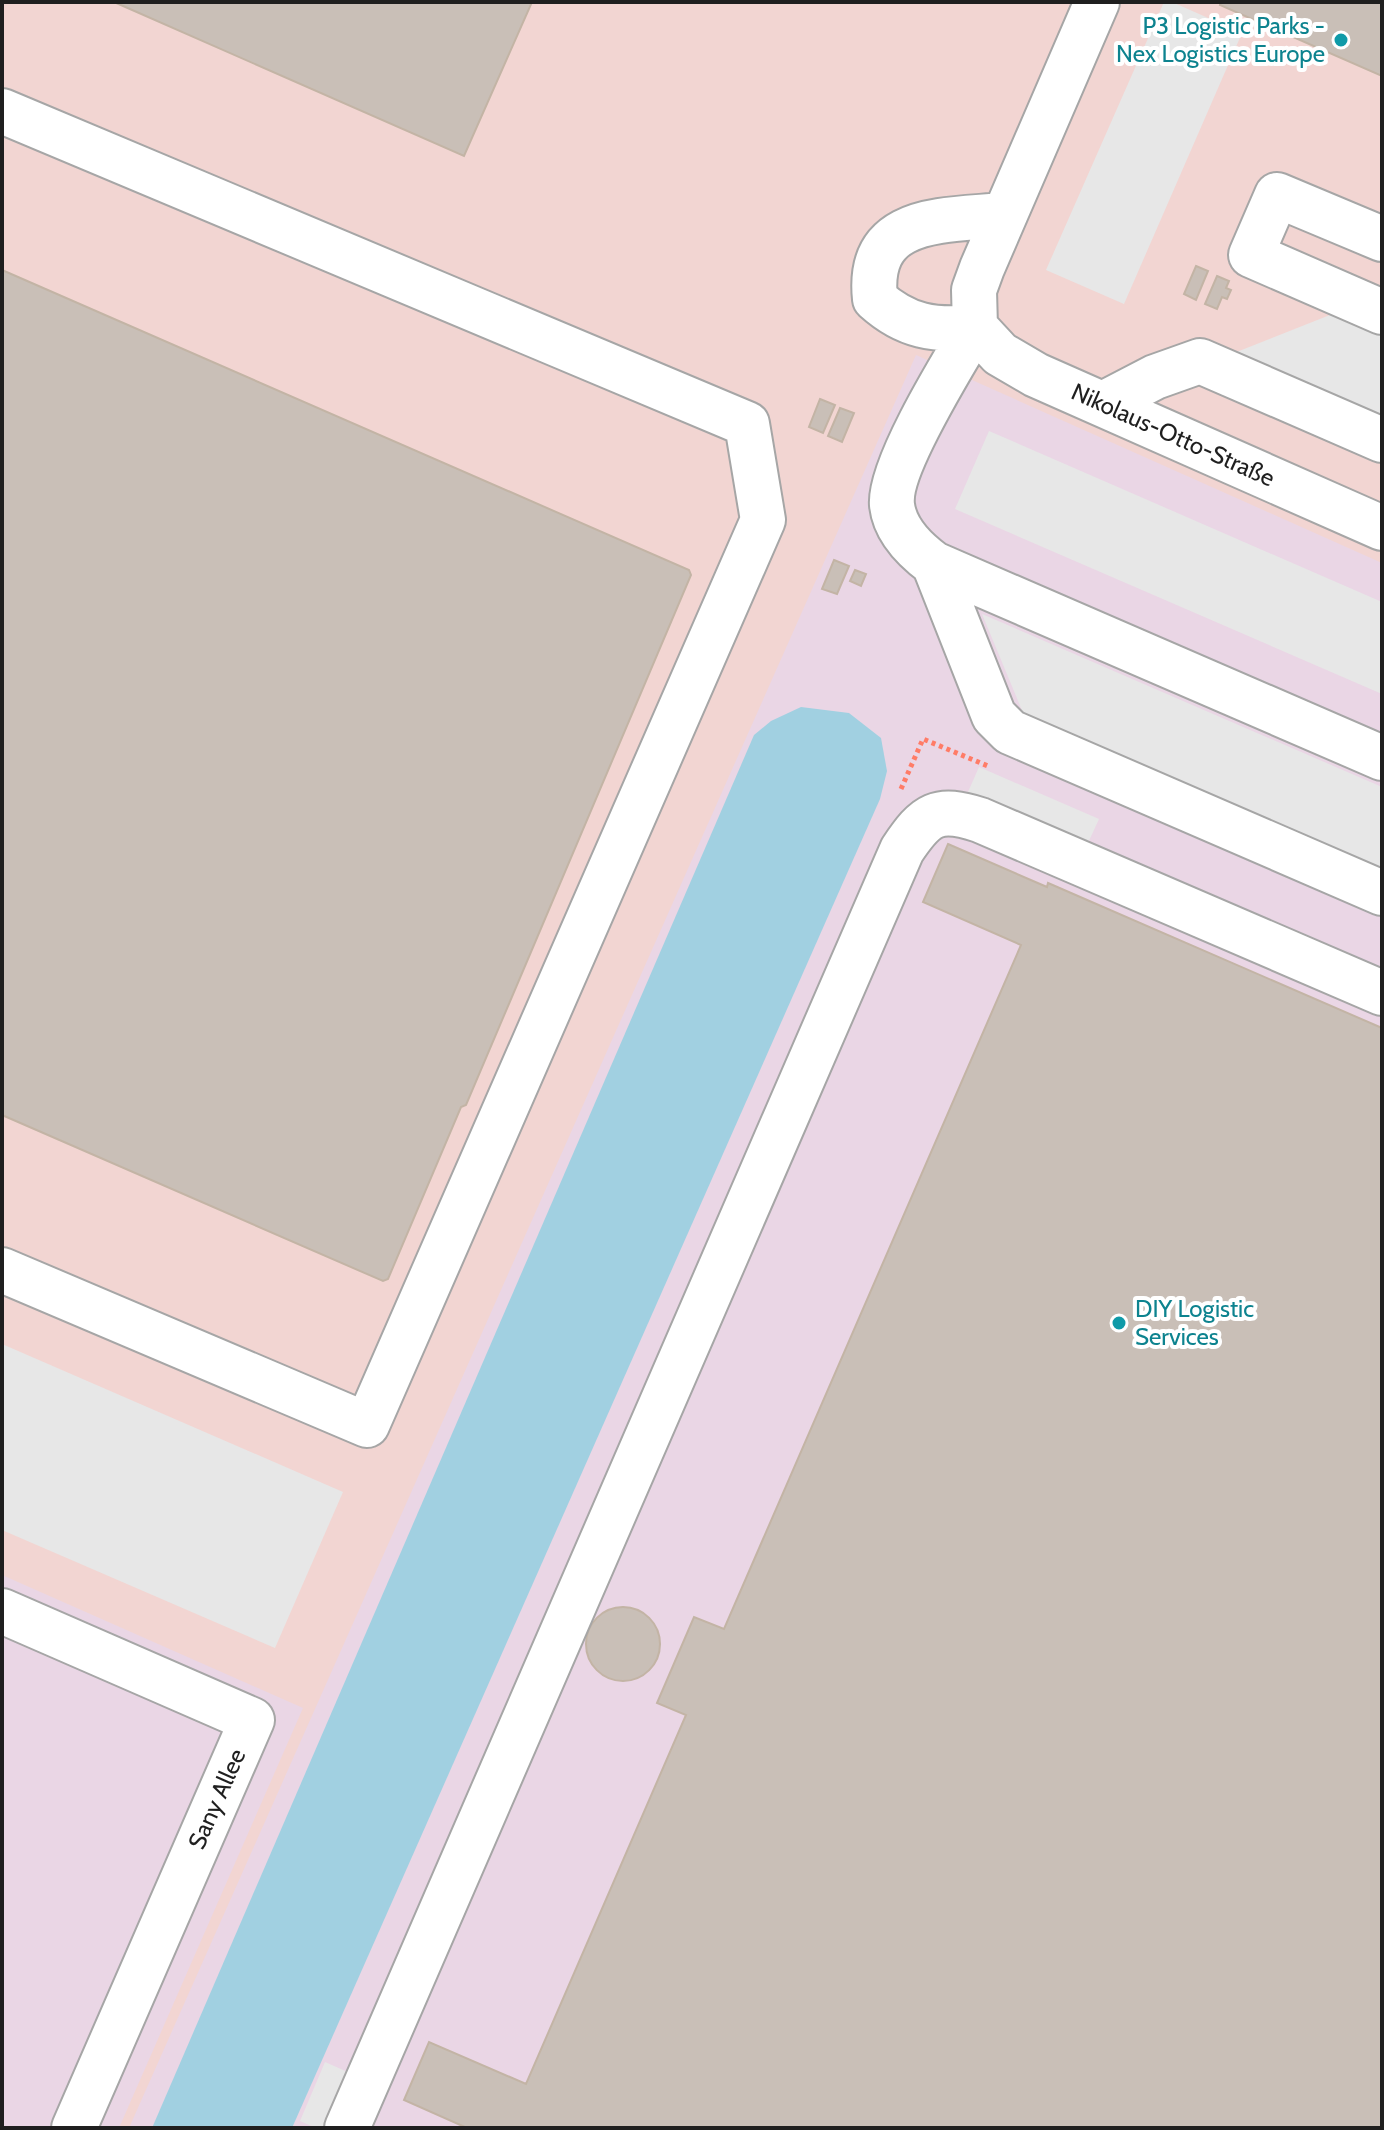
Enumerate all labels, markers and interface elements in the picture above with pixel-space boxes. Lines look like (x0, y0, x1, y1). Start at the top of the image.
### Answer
place label: P3 Logistic Parks - Nex Logistics Europe (1116, 11, 1325, 68)
marker: P3 Logistic Parks - Nex Logistics Europe (1332, 31, 1350, 49)
street label: Nikolaus-Otto-Straße (1067, 377, 1279, 492)
place label: DIY Logistic Services (1135, 1294, 1254, 1351)
marker: DIY Logistic Services (1110, 1314, 1128, 1332)
street label: Sany Allee (182, 1744, 251, 1853)

